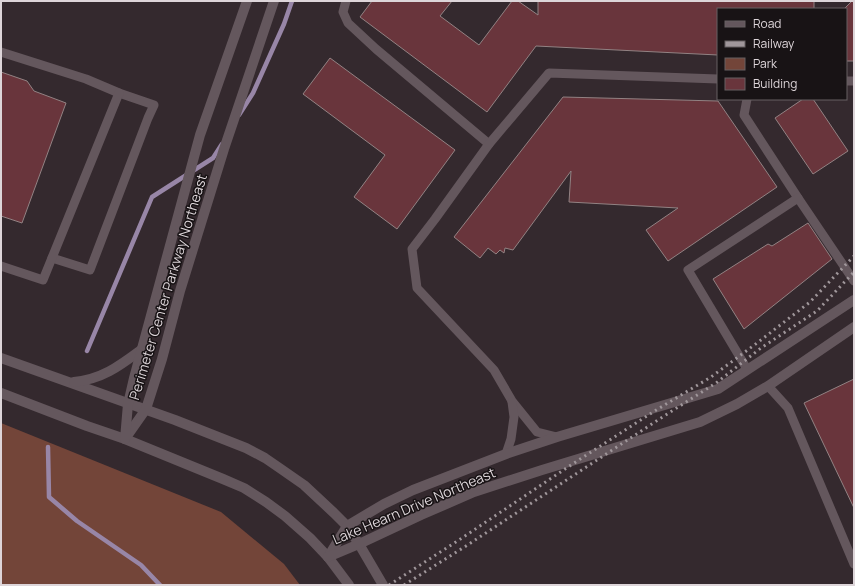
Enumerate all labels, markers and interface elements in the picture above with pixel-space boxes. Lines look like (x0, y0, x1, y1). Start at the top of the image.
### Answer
legend (717, 8, 847, 100)
text: Road (753, 15, 781, 32)
text: Railway (753, 35, 795, 52)
text: Park (753, 55, 778, 72)
text: Building (753, 75, 797, 92)
street label: Perimeter Center Parkway Northeast (124, 171, 211, 402)
street label: Lake Hearn Drive Northeast (329, 462, 499, 549)

